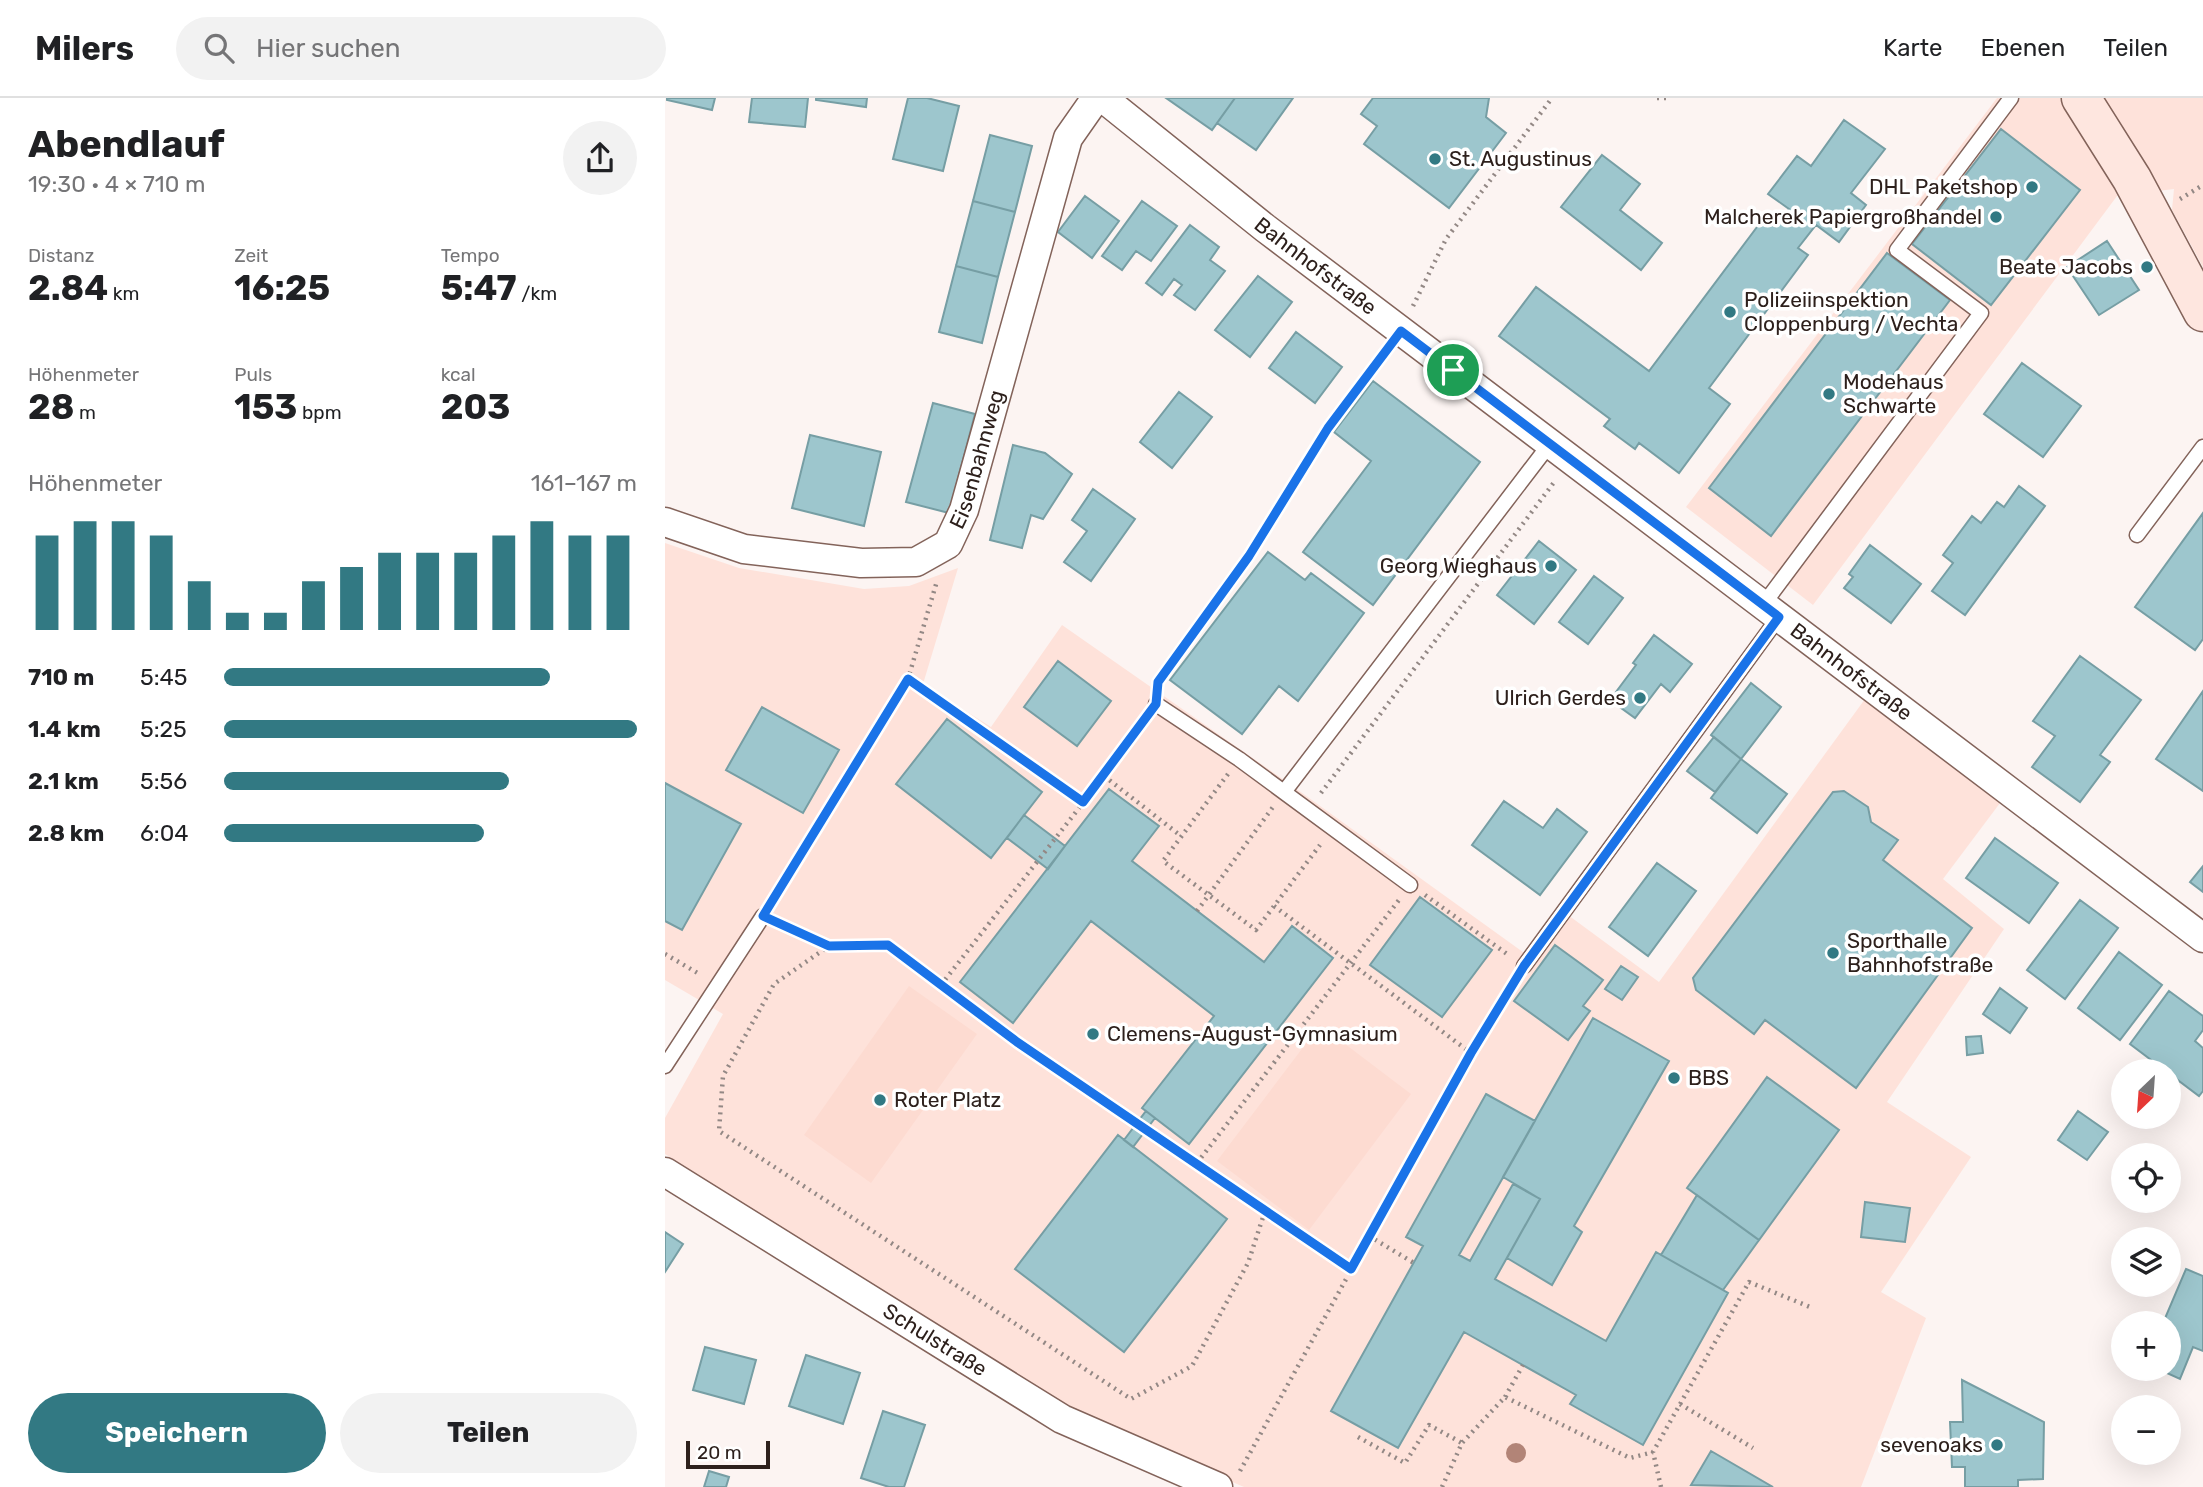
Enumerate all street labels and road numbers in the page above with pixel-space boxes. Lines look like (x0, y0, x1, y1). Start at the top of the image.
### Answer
street label: Bahnhofstraße (1250, 212, 1382, 320)
street label: Eisenbahnweg (944, 387, 1009, 533)
street label: Bahnhofstraße (1786, 617, 1918, 726)
street label: Schulstraße (879, 1298, 992, 1381)

